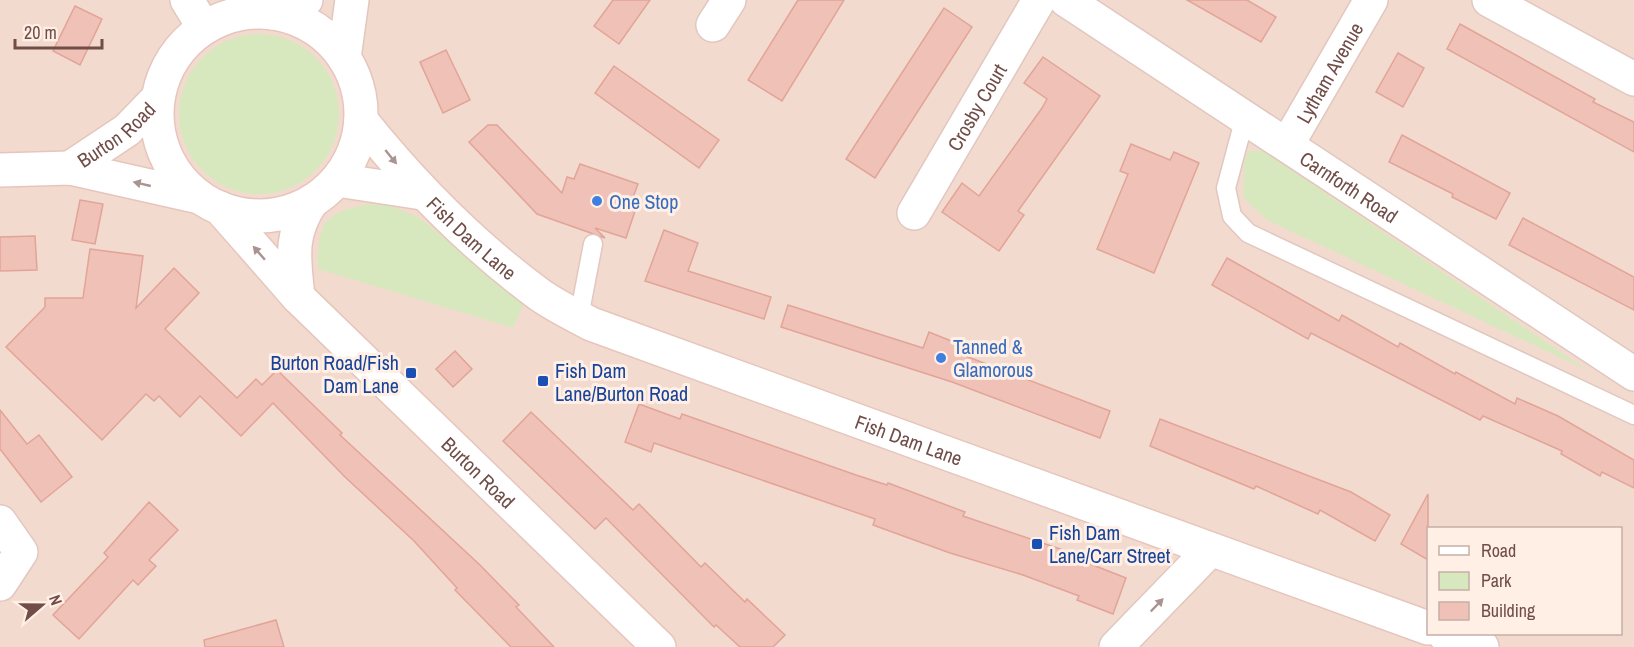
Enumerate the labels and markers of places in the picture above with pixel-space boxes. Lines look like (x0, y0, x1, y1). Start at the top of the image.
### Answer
place label: One Stop (609, 188, 678, 215)
marker: One Stop (590, 194, 604, 208)
place label: Tanned & Glamorous (953, 333, 1033, 383)
place label: Burton Road/Fish Dam Lane (270, 349, 399, 399)
marker: Tanned & Glamorous (934, 351, 948, 365)
place label: Fish Dam Lane/Burton Road (555, 357, 688, 407)
marker: Burton Road/Fish Dam Lane (404, 366, 418, 380)
marker: Fish Dam Lane/Burton Road (536, 374, 550, 388)
place label: Fish Dam Lane/Carr Street (1049, 519, 1171, 569)
marker: Fish Dam Lane/Carr Street (1030, 537, 1044, 551)

